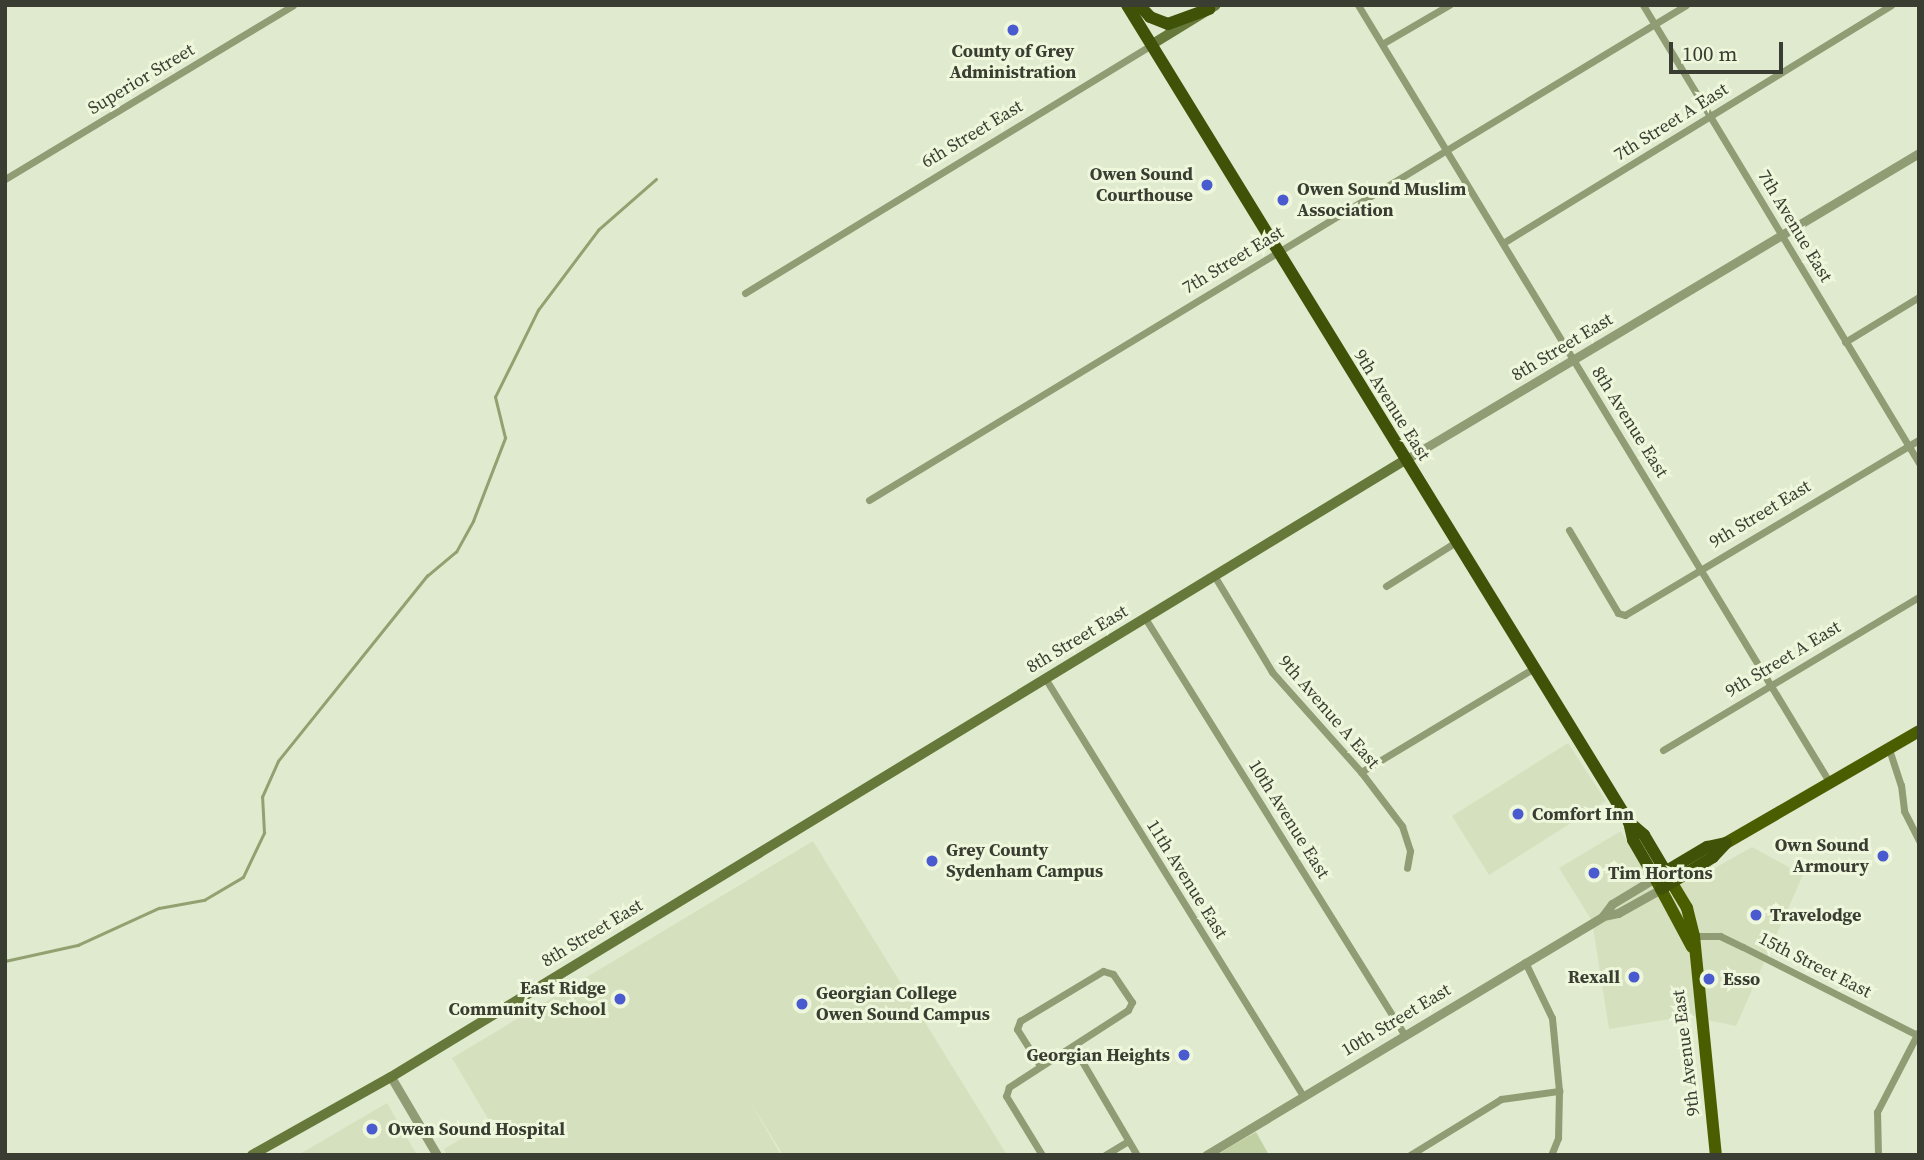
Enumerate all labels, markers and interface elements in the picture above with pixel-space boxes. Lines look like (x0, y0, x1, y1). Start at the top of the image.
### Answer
marker: County of Grey Administration (1005, 22, 1021, 38)
scale bar (1672, 28, 1786, 72)
street label: Superior Street (84, 39, 198, 119)
text: 100 m (1682, 39, 1737, 68)
place label: County of Grey Administration (950, 41, 1076, 84)
street label: 7th Street A East (1610, 78, 1732, 166)
street label: 6th Street East (917, 95, 1027, 173)
place label: Owen Sound Courthouse (1090, 164, 1193, 206)
street label: 7th Avenue East (1753, 166, 1837, 286)
marker: Owen Sound Courthouse (1199, 177, 1215, 193)
place label: Owen Sound Muslim Association (1297, 179, 1466, 222)
marker: Owen Sound Muslim Association (1275, 192, 1291, 208)
street label: 7th Street East (1178, 221, 1288, 299)
street label: 8th Street East (1507, 308, 1617, 386)
street label: 9th Avenue East (1349, 345, 1435, 465)
street label: 8th Avenue East (1587, 362, 1673, 482)
street label: 9th Street East (1705, 475, 1815, 553)
street label: 8th Street East (1022, 600, 1132, 678)
street label: 9th Street A East (1722, 616, 1844, 702)
street label: 9th Avenue A East (1274, 651, 1384, 773)
street label: 10th Avenue East (1244, 756, 1334, 882)
place label: Comfort Inn (1532, 803, 1634, 825)
marker: Comfort Inn (1510, 806, 1526, 822)
street label: 11th Avenue East (1142, 816, 1232, 942)
place label: Own Sound Armoury (1775, 835, 1869, 878)
place label: Grey County Sydenham Campus (946, 840, 1103, 882)
marker: Own Sound Armoury (1875, 848, 1891, 864)
marker: Grey County Sydenham Campus (924, 853, 940, 869)
place label: Tim Hortons (1608, 862, 1713, 884)
marker: Tim Hortons (1586, 865, 1602, 881)
street label: 8th Street East (537, 894, 647, 972)
place label: Travelodge (1770, 904, 1861, 926)
marker: Travelodge (1748, 907, 1764, 923)
street label: 15th Street East (1755, 927, 1875, 1003)
place label: Rexall (1568, 966, 1620, 988)
place label: Esso (1723, 968, 1760, 990)
marker: Rexall (1626, 969, 1642, 985)
marker: Esso (1701, 971, 1717, 987)
place label: East Ridge Community School (449, 978, 606, 1020)
street label: 10th Street East (1338, 979, 1454, 1061)
place label: Georgian College Owen Sound Campus (816, 983, 990, 1026)
street label: 9th Avenue East (1668, 989, 1704, 1117)
marker: East Ridge Community School (612, 991, 628, 1007)
marker: Georgian College Owen Sound Campus (794, 996, 810, 1012)
place label: Georgian Heights (1026, 1044, 1170, 1066)
marker: Georgian Heights (1176, 1047, 1192, 1063)
place label: Owen Sound Hospital (388, 1118, 565, 1140)
marker: Owen Sound Hospital (362, 1119, 382, 1139)

